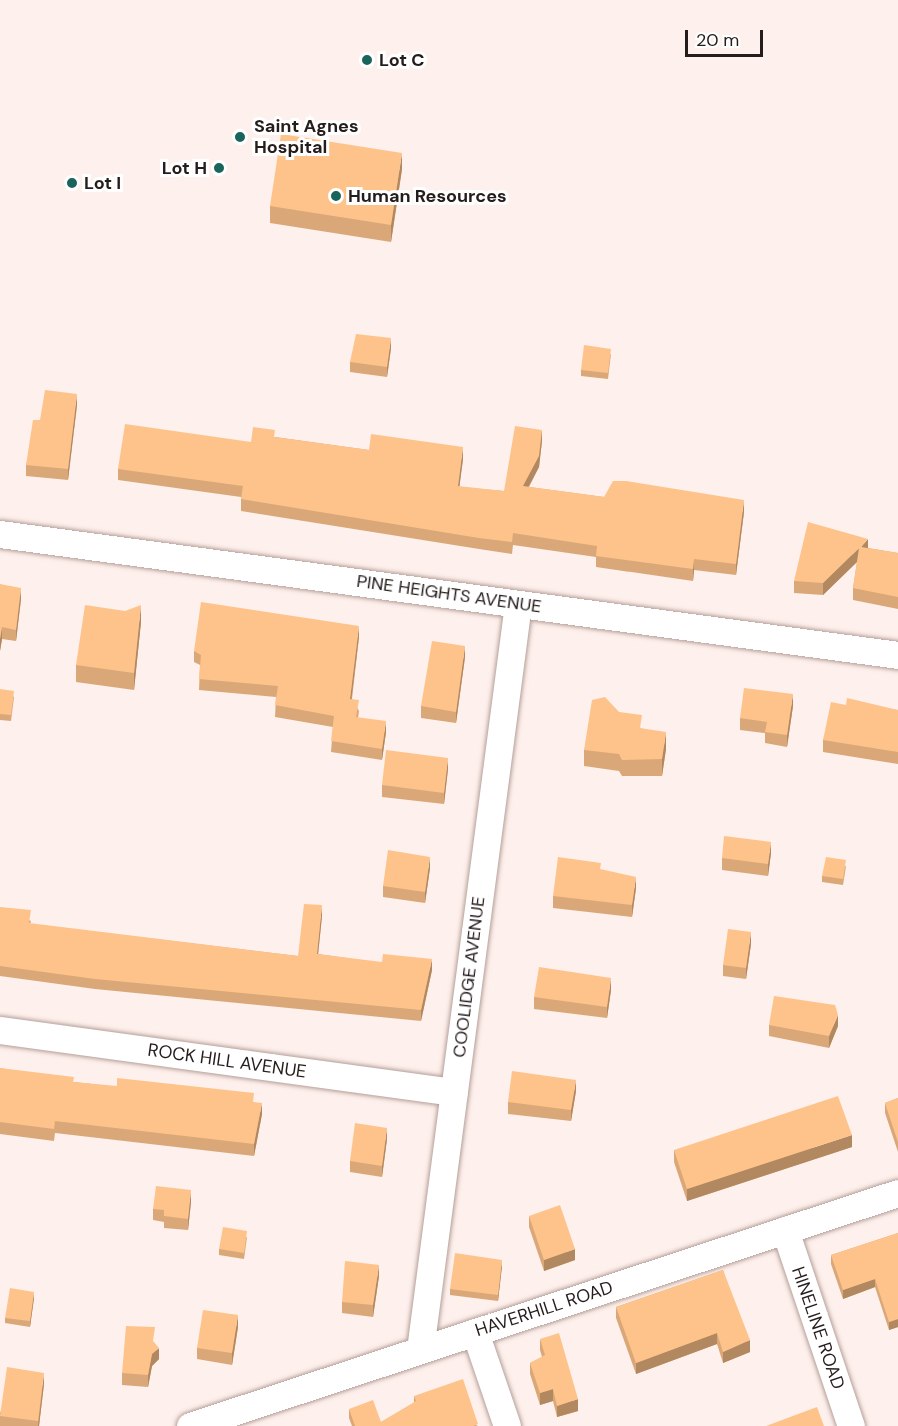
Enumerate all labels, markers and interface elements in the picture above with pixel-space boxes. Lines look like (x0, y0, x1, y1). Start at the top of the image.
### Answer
scale bar (688, 18, 766, 56)
text: 20 m (696, 28, 739, 52)
place label: Lot C (379, 49, 425, 71)
marker: Lot C (360, 53, 374, 67)
place label: Saint Agnes Hospital (254, 116, 358, 158)
marker: Saint Agnes Hospital (231, 128, 249, 146)
place label: Lot H (162, 157, 207, 179)
marker: Lot H (212, 161, 226, 175)
place label: Lot I (84, 172, 121, 194)
marker: Lot I (65, 176, 79, 190)
place label: Human Resources (348, 185, 507, 207)
marker: Human Resources (329, 189, 343, 203)
street label: PINE HEIGHTS AVENUE (355, 570, 543, 618)
street label: COOLIDGE AVENUE (448, 895, 490, 1059)
street label: ROCK HILL AVENUE (146, 1039, 308, 1083)
street label: HINELINE ROAD (787, 1264, 849, 1392)
street label: HAVERHILL ROAD (472, 1277, 616, 1341)

